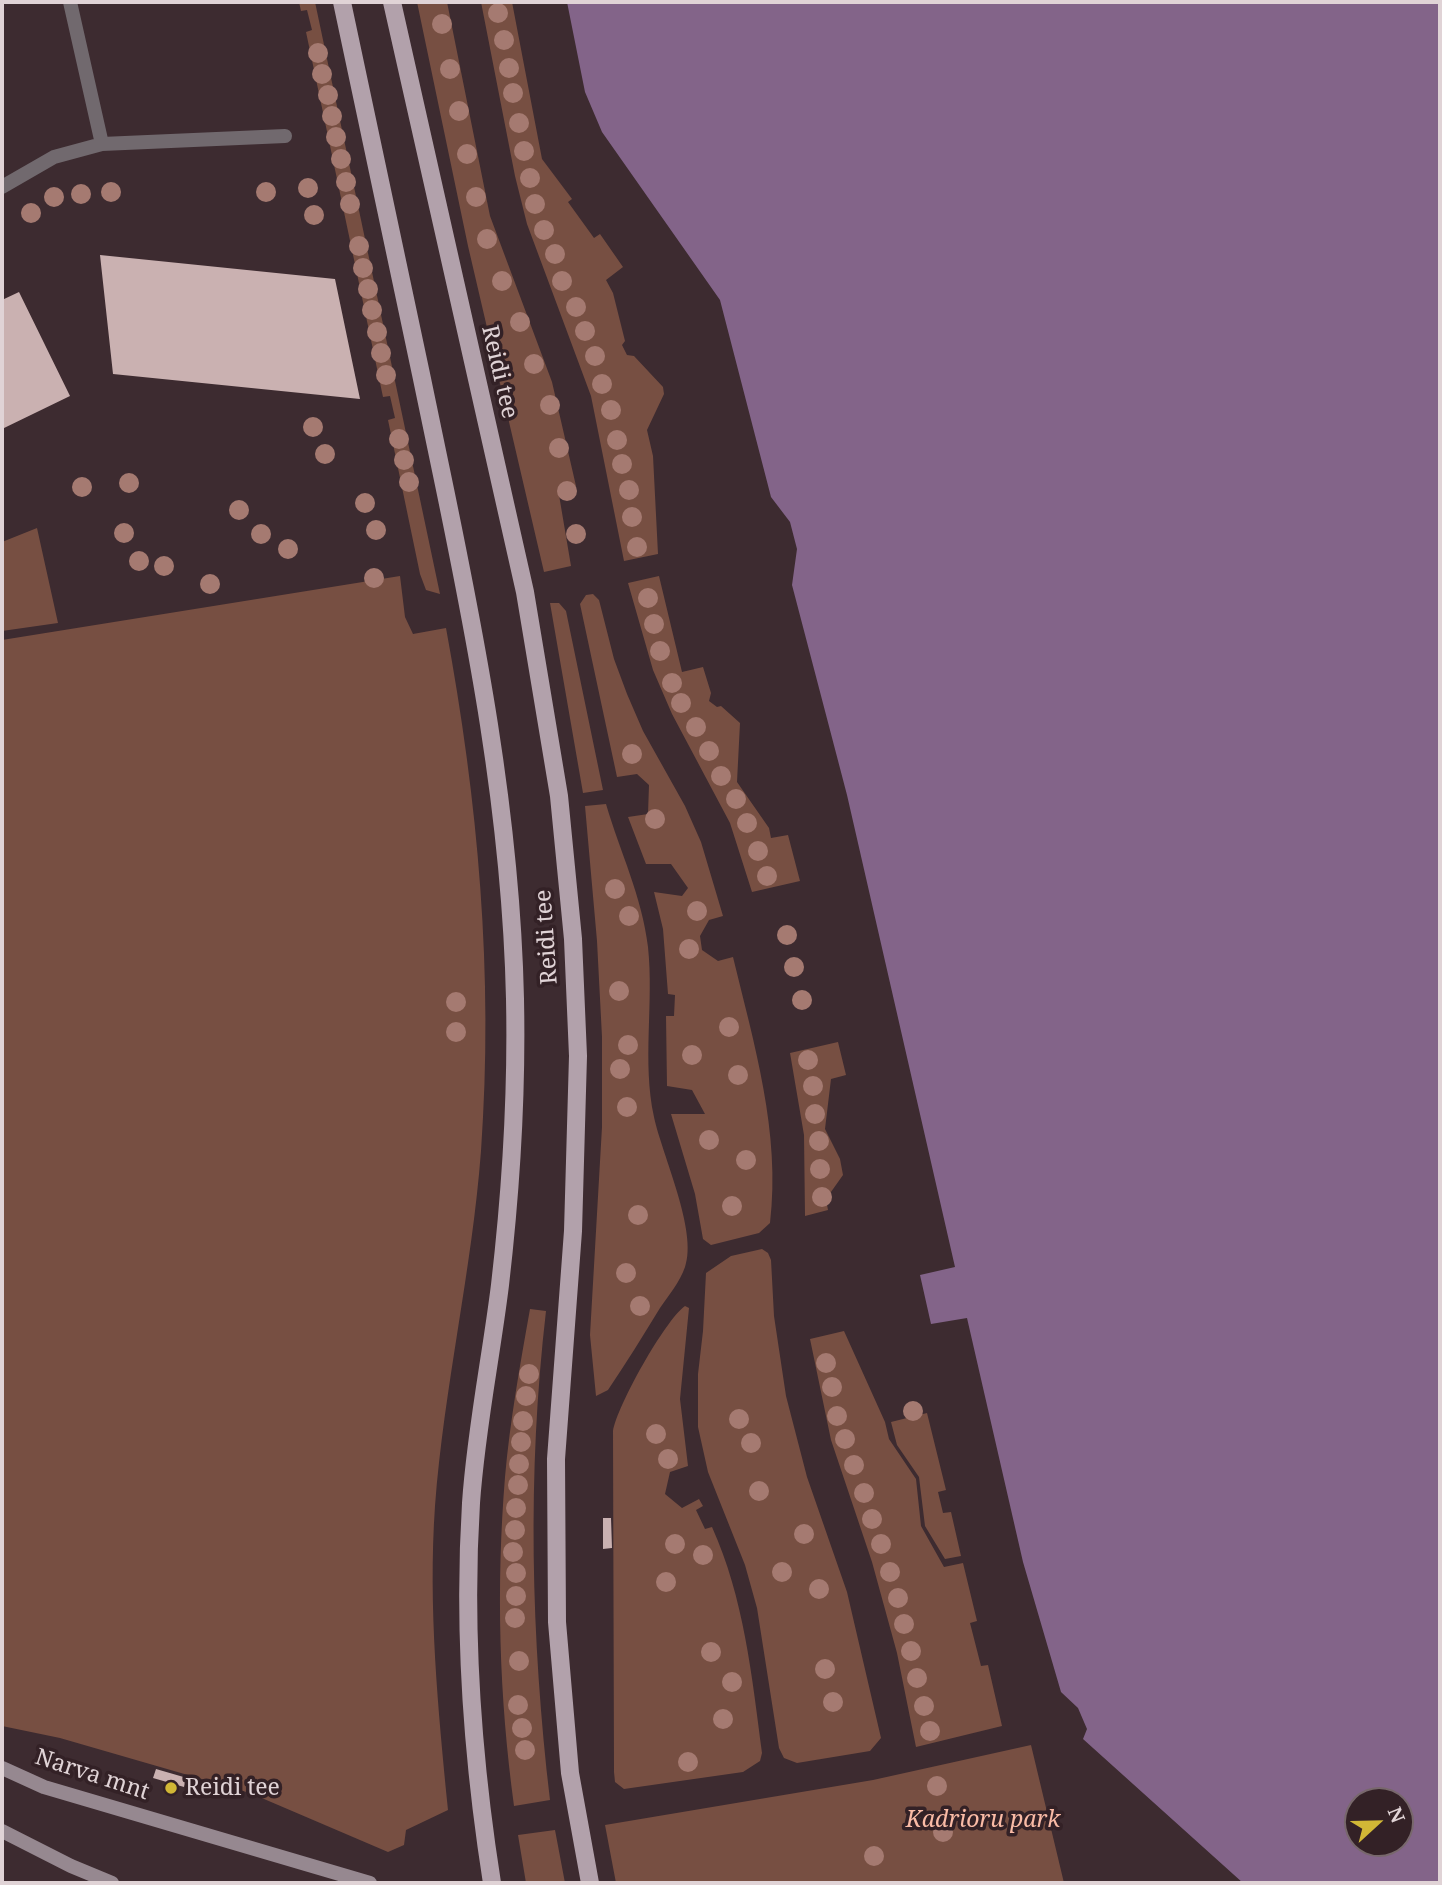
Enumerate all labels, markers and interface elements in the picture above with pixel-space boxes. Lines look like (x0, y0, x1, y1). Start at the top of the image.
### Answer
street label: Reidi tee (475, 323, 523, 421)
street label: Reidi tee (530, 889, 564, 985)
street label: Narva mnt (32, 1744, 152, 1806)
place label: Reidi tee (185, 1774, 280, 1802)
marker: Reidi tee (163, 1780, 179, 1796)
north arrow (1344, 1787, 1414, 1857)
text: N (1382, 1803, 1411, 1827)
park label: Kadrioru park (906, 1806, 1060, 1834)

